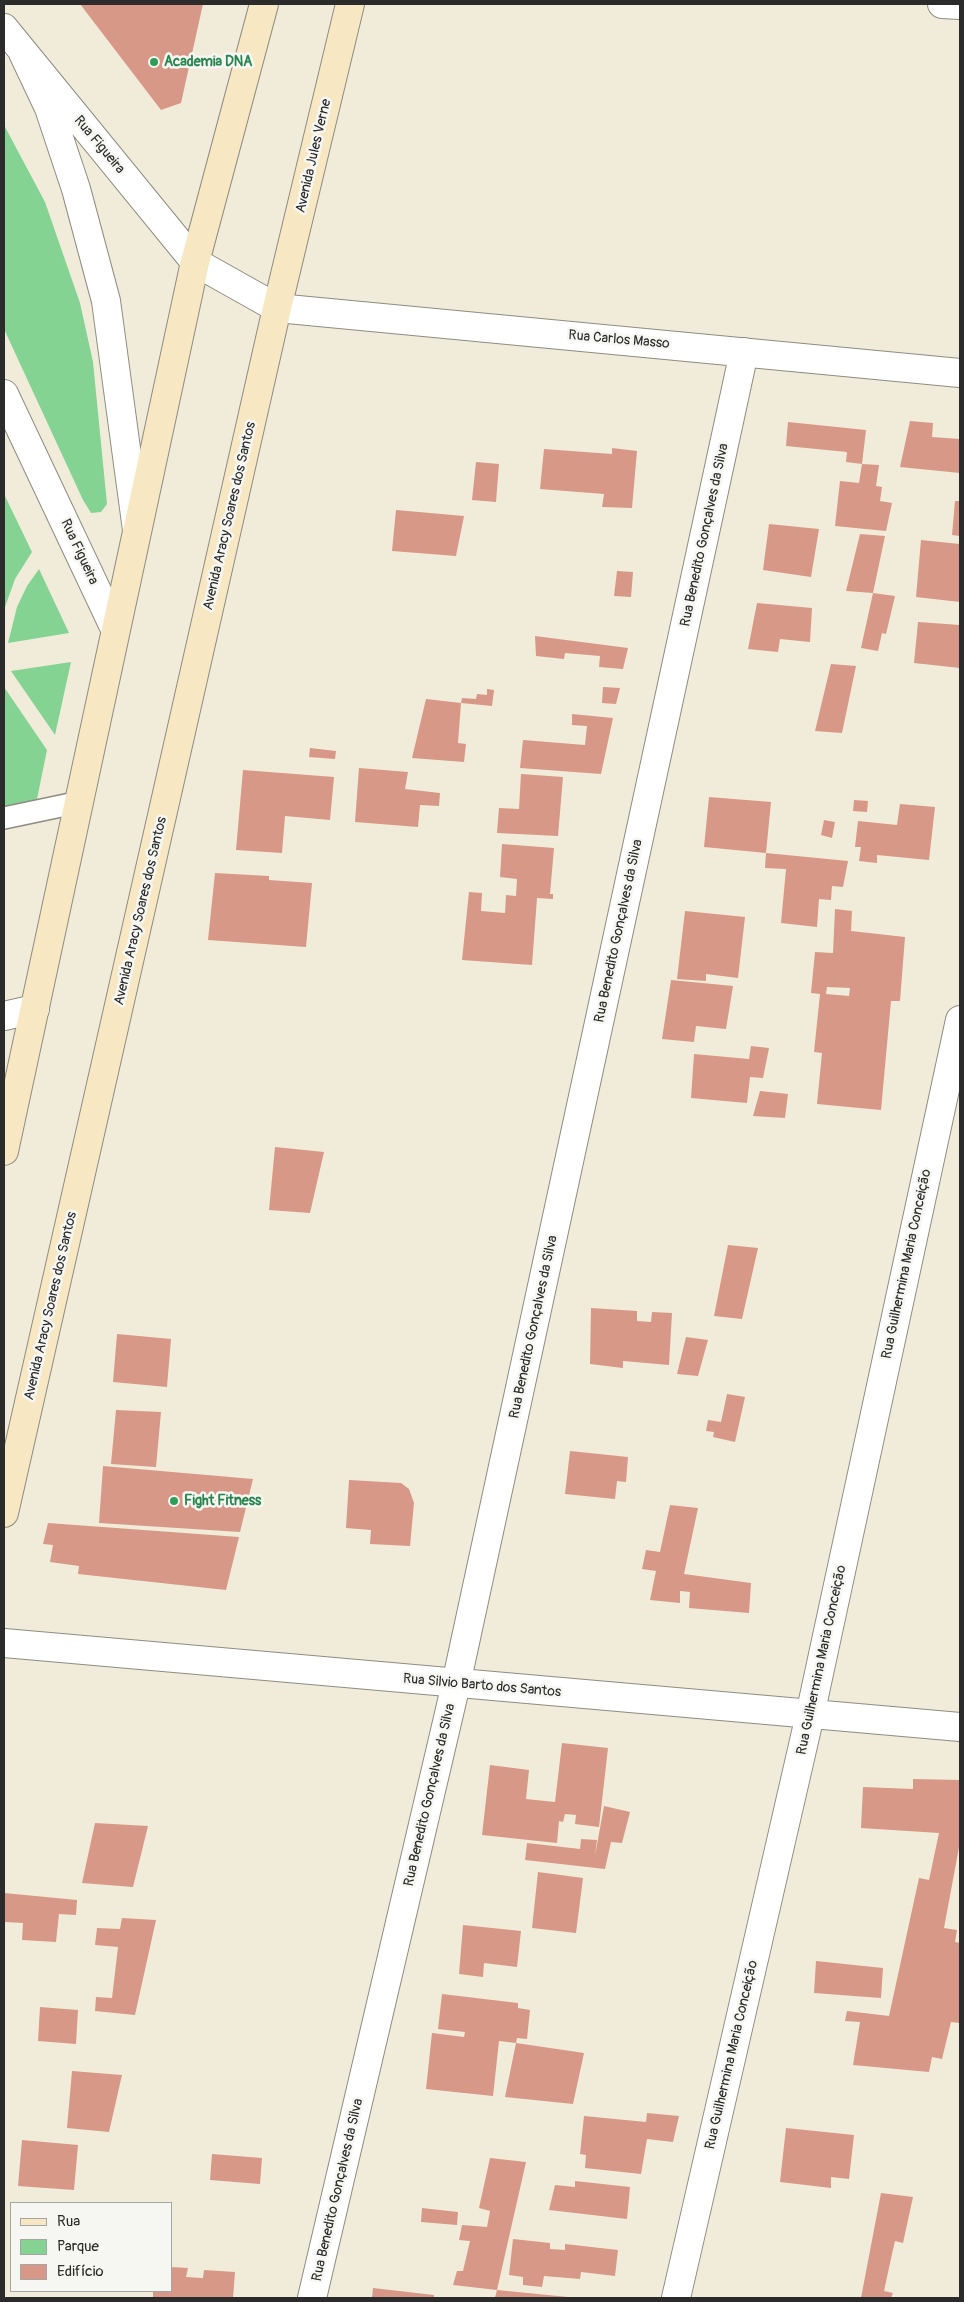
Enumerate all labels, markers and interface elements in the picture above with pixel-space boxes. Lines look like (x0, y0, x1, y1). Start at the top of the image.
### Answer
place label: Academia DNA (164, 54, 252, 70)
marker: Academia DNA (148, 56, 160, 68)
street label: Avenida Jules Verne (293, 97, 335, 215)
street label: Rua Figueira (70, 113, 128, 177)
street label: Rua Carlos Masso (568, 327, 670, 353)
street label: Avenida Aracy Soares dos Santos (200, 420, 260, 612)
street label: Rua Benedito Gonçalves da Silva (677, 442, 733, 628)
street label: Rua Figueira (56, 516, 102, 588)
street label: Avenida Aracy Soares dos Santos (111, 815, 171, 1007)
street label: Rua Benedito Gonçalves da Silva (591, 838, 647, 1024)
street label: Rua Guilhermina Maria Conceição (879, 1168, 935, 1360)
street label: Avenida Aracy Soares dos Santos (21, 1210, 81, 1402)
street label: Rua Benedito Gonçalves da Silva (506, 1234, 562, 1420)
place label: Fight Fitness (184, 1493, 261, 1509)
marker: Fight Fitness (168, 1495, 180, 1507)
street label: Rua Guilhermina Maria Conceição (794, 1564, 850, 1756)
street label: Rua Silvio Barto dos Santos (402, 1671, 562, 1701)
street label: Rua Benedito Gonçalves da Silva (401, 1702, 459, 1888)
street label: Rua Guilhermina Maria Conceição (702, 1959, 762, 2151)
street label: Rua Benedito Gonçalves da Silva (309, 2097, 367, 2283)
legend (10, 2202, 172, 2292)
text: Rua (57, 2212, 80, 2231)
text: Parque (57, 2237, 99, 2256)
text: Edifício (57, 2262, 103, 2281)

